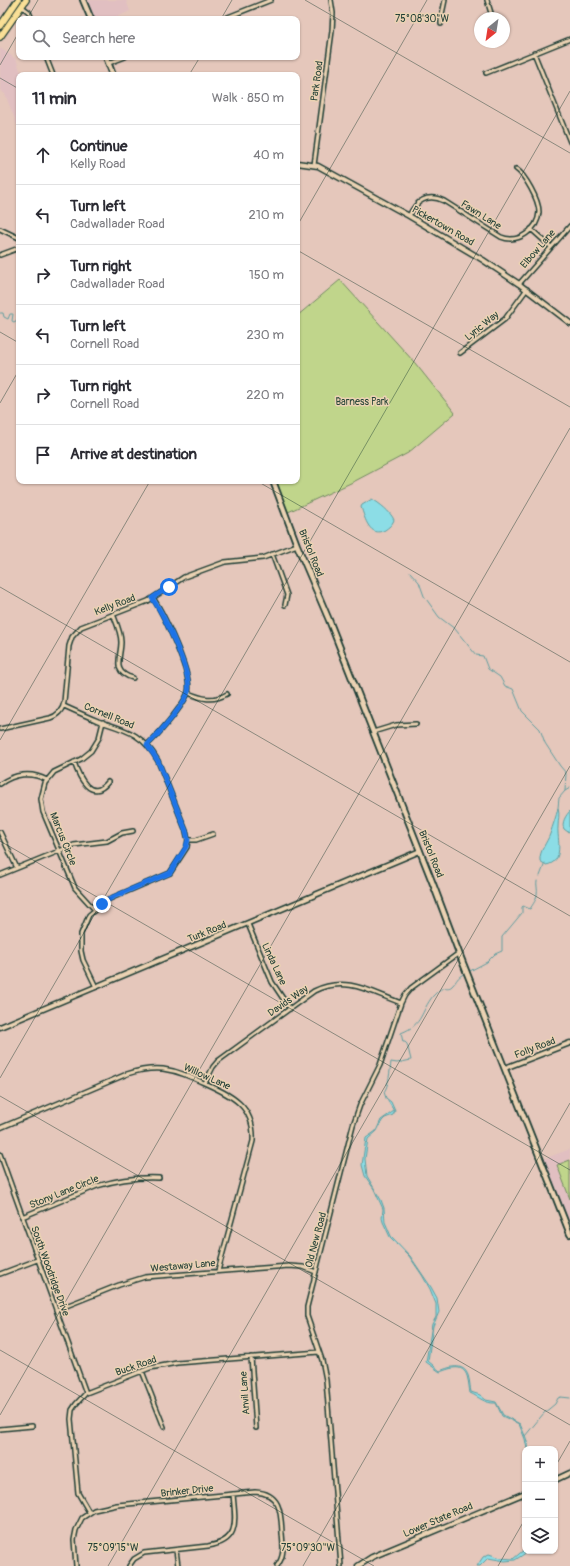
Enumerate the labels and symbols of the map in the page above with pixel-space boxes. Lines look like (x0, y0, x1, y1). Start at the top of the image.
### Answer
north arrow (474, 12, 510, 48)
text: 75°08'30"W (395, 13, 449, 25)
street label: Park Road (308, 60, 326, 102)
street label: Fawn Lane (459, 198, 503, 232)
street label: Pickertown Road (410, 203, 476, 249)
street label: Elbow Lane (518, 227, 558, 271)
street label: Lyric Way (463, 308, 502, 343)
park label: Barness Park (335, 396, 389, 408)
street label: Bristol Road (296, 528, 326, 579)
route start (160, 578, 178, 596)
street label: Kelly Road (93, 592, 137, 618)
street label: Cornell Road (82, 700, 136, 732)
street label: Marcus Circle (47, 811, 79, 867)
street label: Bristol Road (416, 829, 446, 880)
route end (93, 895, 111, 913)
street label: Turk Road (186, 919, 228, 945)
street label: Linda Lane (259, 941, 289, 987)
street label: Davids Way (266, 982, 311, 1019)
street label: Folly Road (513, 1035, 557, 1061)
street label: Willow Lane (182, 1061, 232, 1093)
street label: Stony Lane Circle (28, 1173, 100, 1211)
street label: Old New Road (303, 1211, 329, 1269)
street label: South Woodridge Drive (28, 1224, 72, 1318)
street label: Westaway Lane (150, 1257, 216, 1275)
street label: Buck Road (114, 1353, 158, 1379)
street label: Anvil Lane (237, 1371, 253, 1415)
street label: Brinker Drive (160, 1482, 214, 1500)
street label: Lower State Road (401, 1500, 475, 1540)
text: 75°09'15"W (88, 1542, 139, 1554)
text: 75°09'30"W (281, 1542, 335, 1554)

